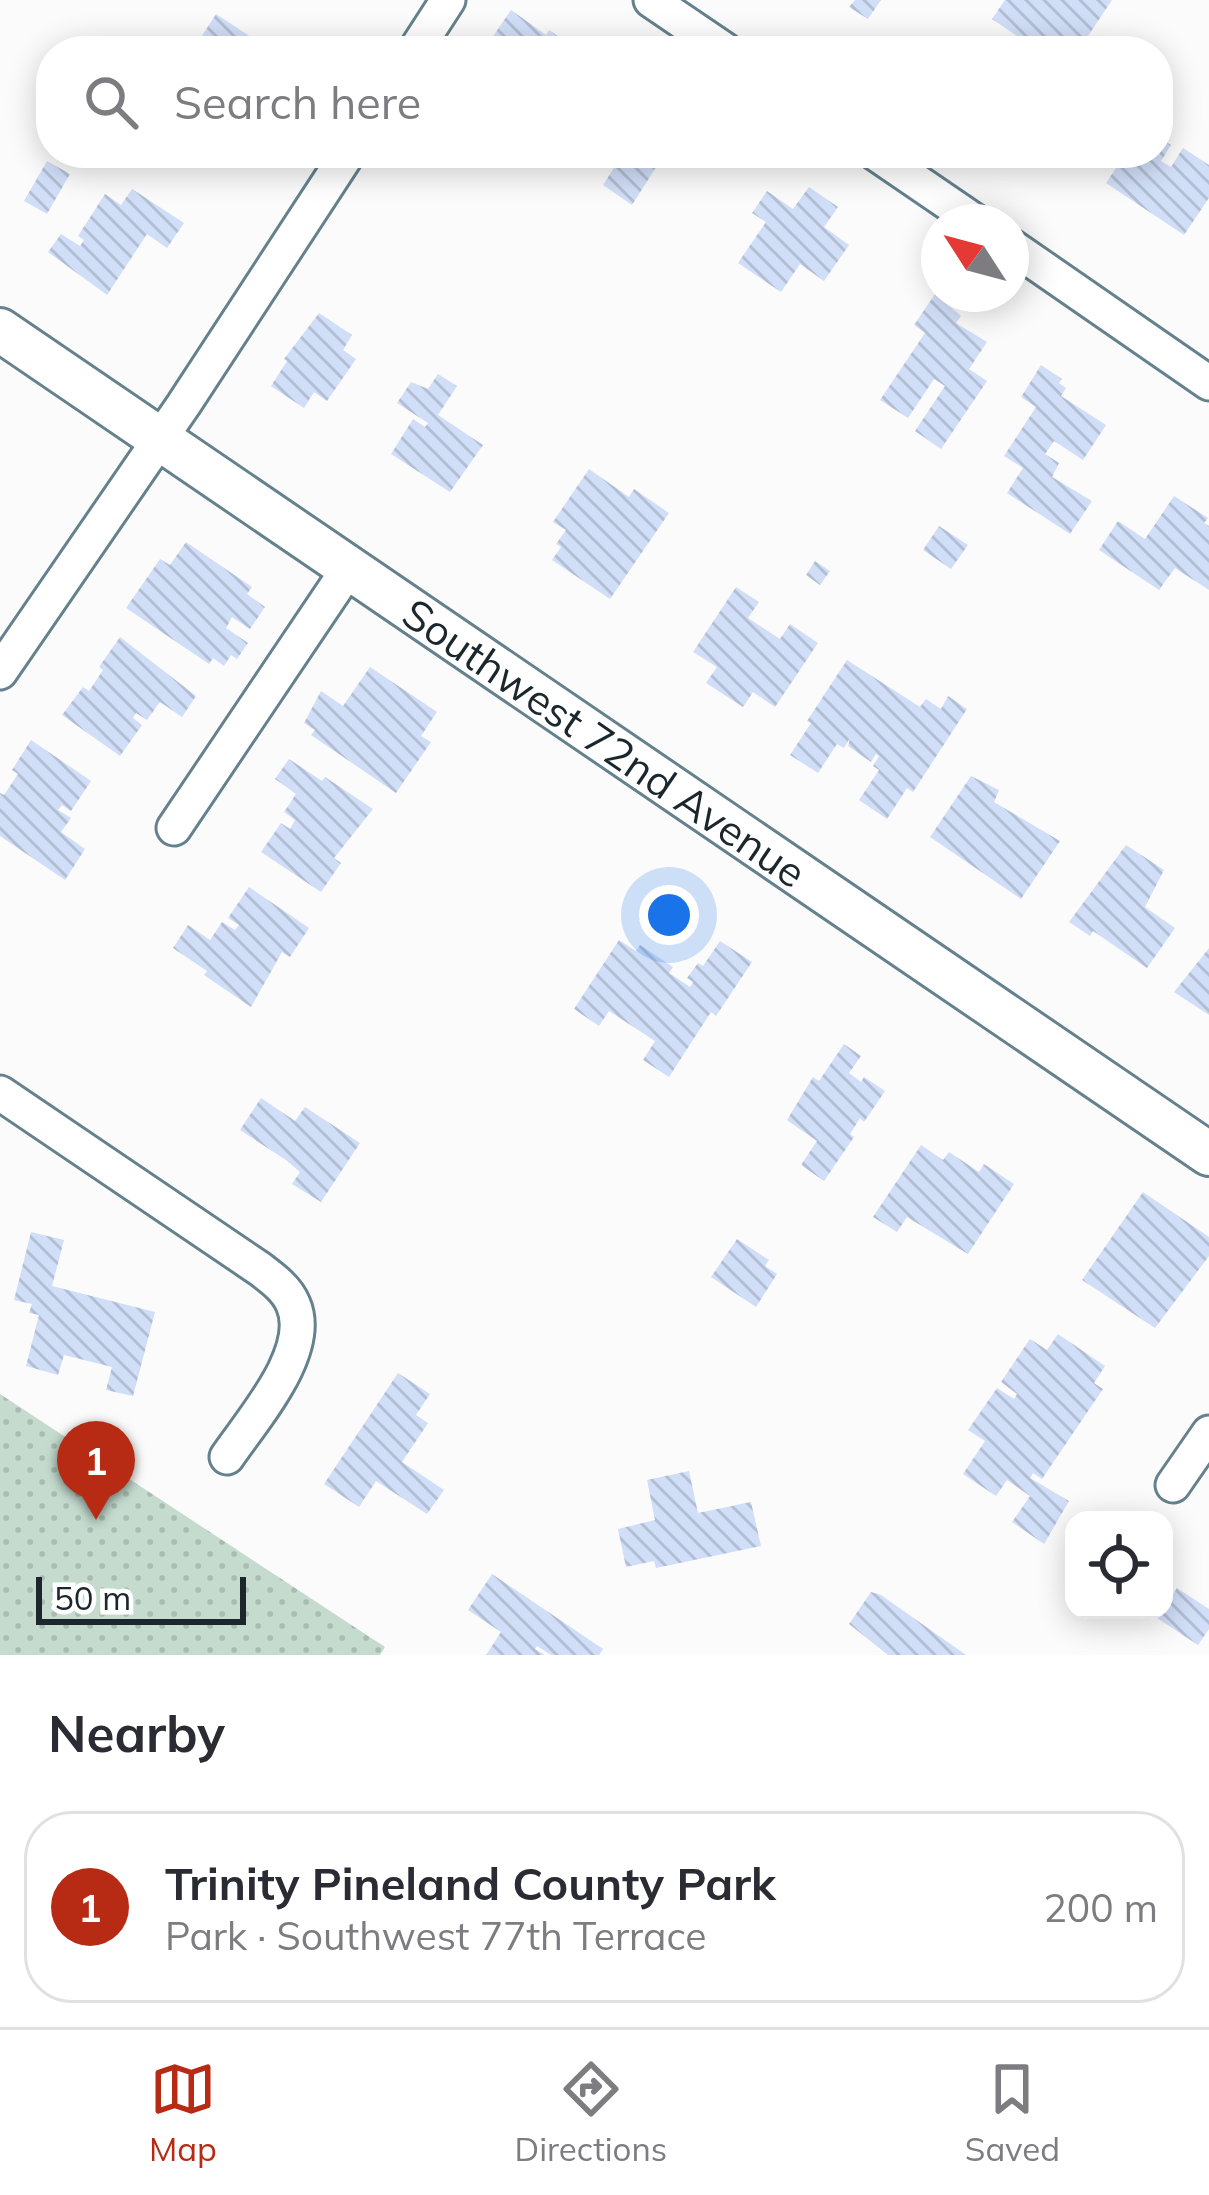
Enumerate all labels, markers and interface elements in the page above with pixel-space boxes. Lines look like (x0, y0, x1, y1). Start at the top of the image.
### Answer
search box (36, 36, 1173, 168)
icon: search (78, 69, 144, 135)
text: Search here (174, 74, 421, 130)
north arrow (921, 204, 1029, 312)
street label: Southwest 72nd Avenue (393, 586, 817, 898)
your location (639, 885, 699, 945)
pin: 1 (57, 1421, 135, 1520)
map controls (1065, 1511, 1173, 1619)
button: locate (1065, 1511, 1173, 1619)
scale bar (36, 1571, 246, 1624)
text: 50 m (54, 1577, 131, 1618)
text: Nearby (48, 1701, 225, 1765)
text: Trinity Pineland County Park (165, 1855, 776, 1911)
text: 1 (78, 1883, 102, 1932)
text: 200 m (1043, 1883, 1158, 1932)
text: Park · Southwest 77th Terrace (165, 1911, 707, 1960)
tab: Map (149, 2056, 217, 2169)
tab: Directions (515, 2056, 667, 2169)
tab: Saved (965, 2056, 1060, 2169)

